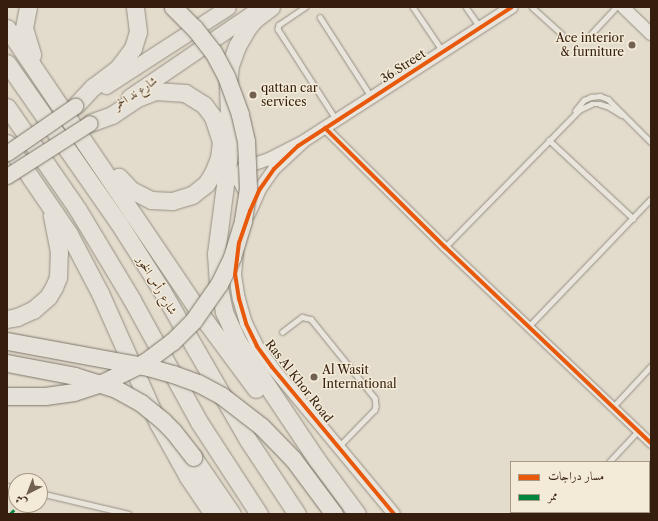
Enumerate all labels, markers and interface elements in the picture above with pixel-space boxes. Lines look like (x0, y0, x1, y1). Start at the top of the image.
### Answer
place label: Ace interior & furniture (556, 31, 624, 59)
marker: Ace interior & furniture (627, 40, 637, 50)
street label: 36 Street (378, 46, 428, 86)
street label: شارع ند الحمر (110, 73, 160, 113)
place label: qattan car services (261, 81, 318, 109)
marker: qattan car services (248, 90, 258, 100)
street label: شارع رأس الخور (134, 253, 180, 317)
street label: Ras Al Khor Road (262, 337, 336, 425)
place label: Al Wasit International (322, 363, 397, 391)
marker: Al Wasit International (309, 372, 319, 382)
legend (510, 461, 650, 513)
text: مسار دراجات (548, 468, 604, 483)
north arrow (8, 473, 48, 513)
text: ممر (548, 488, 558, 503)
text: ش (12, 492, 29, 510)

